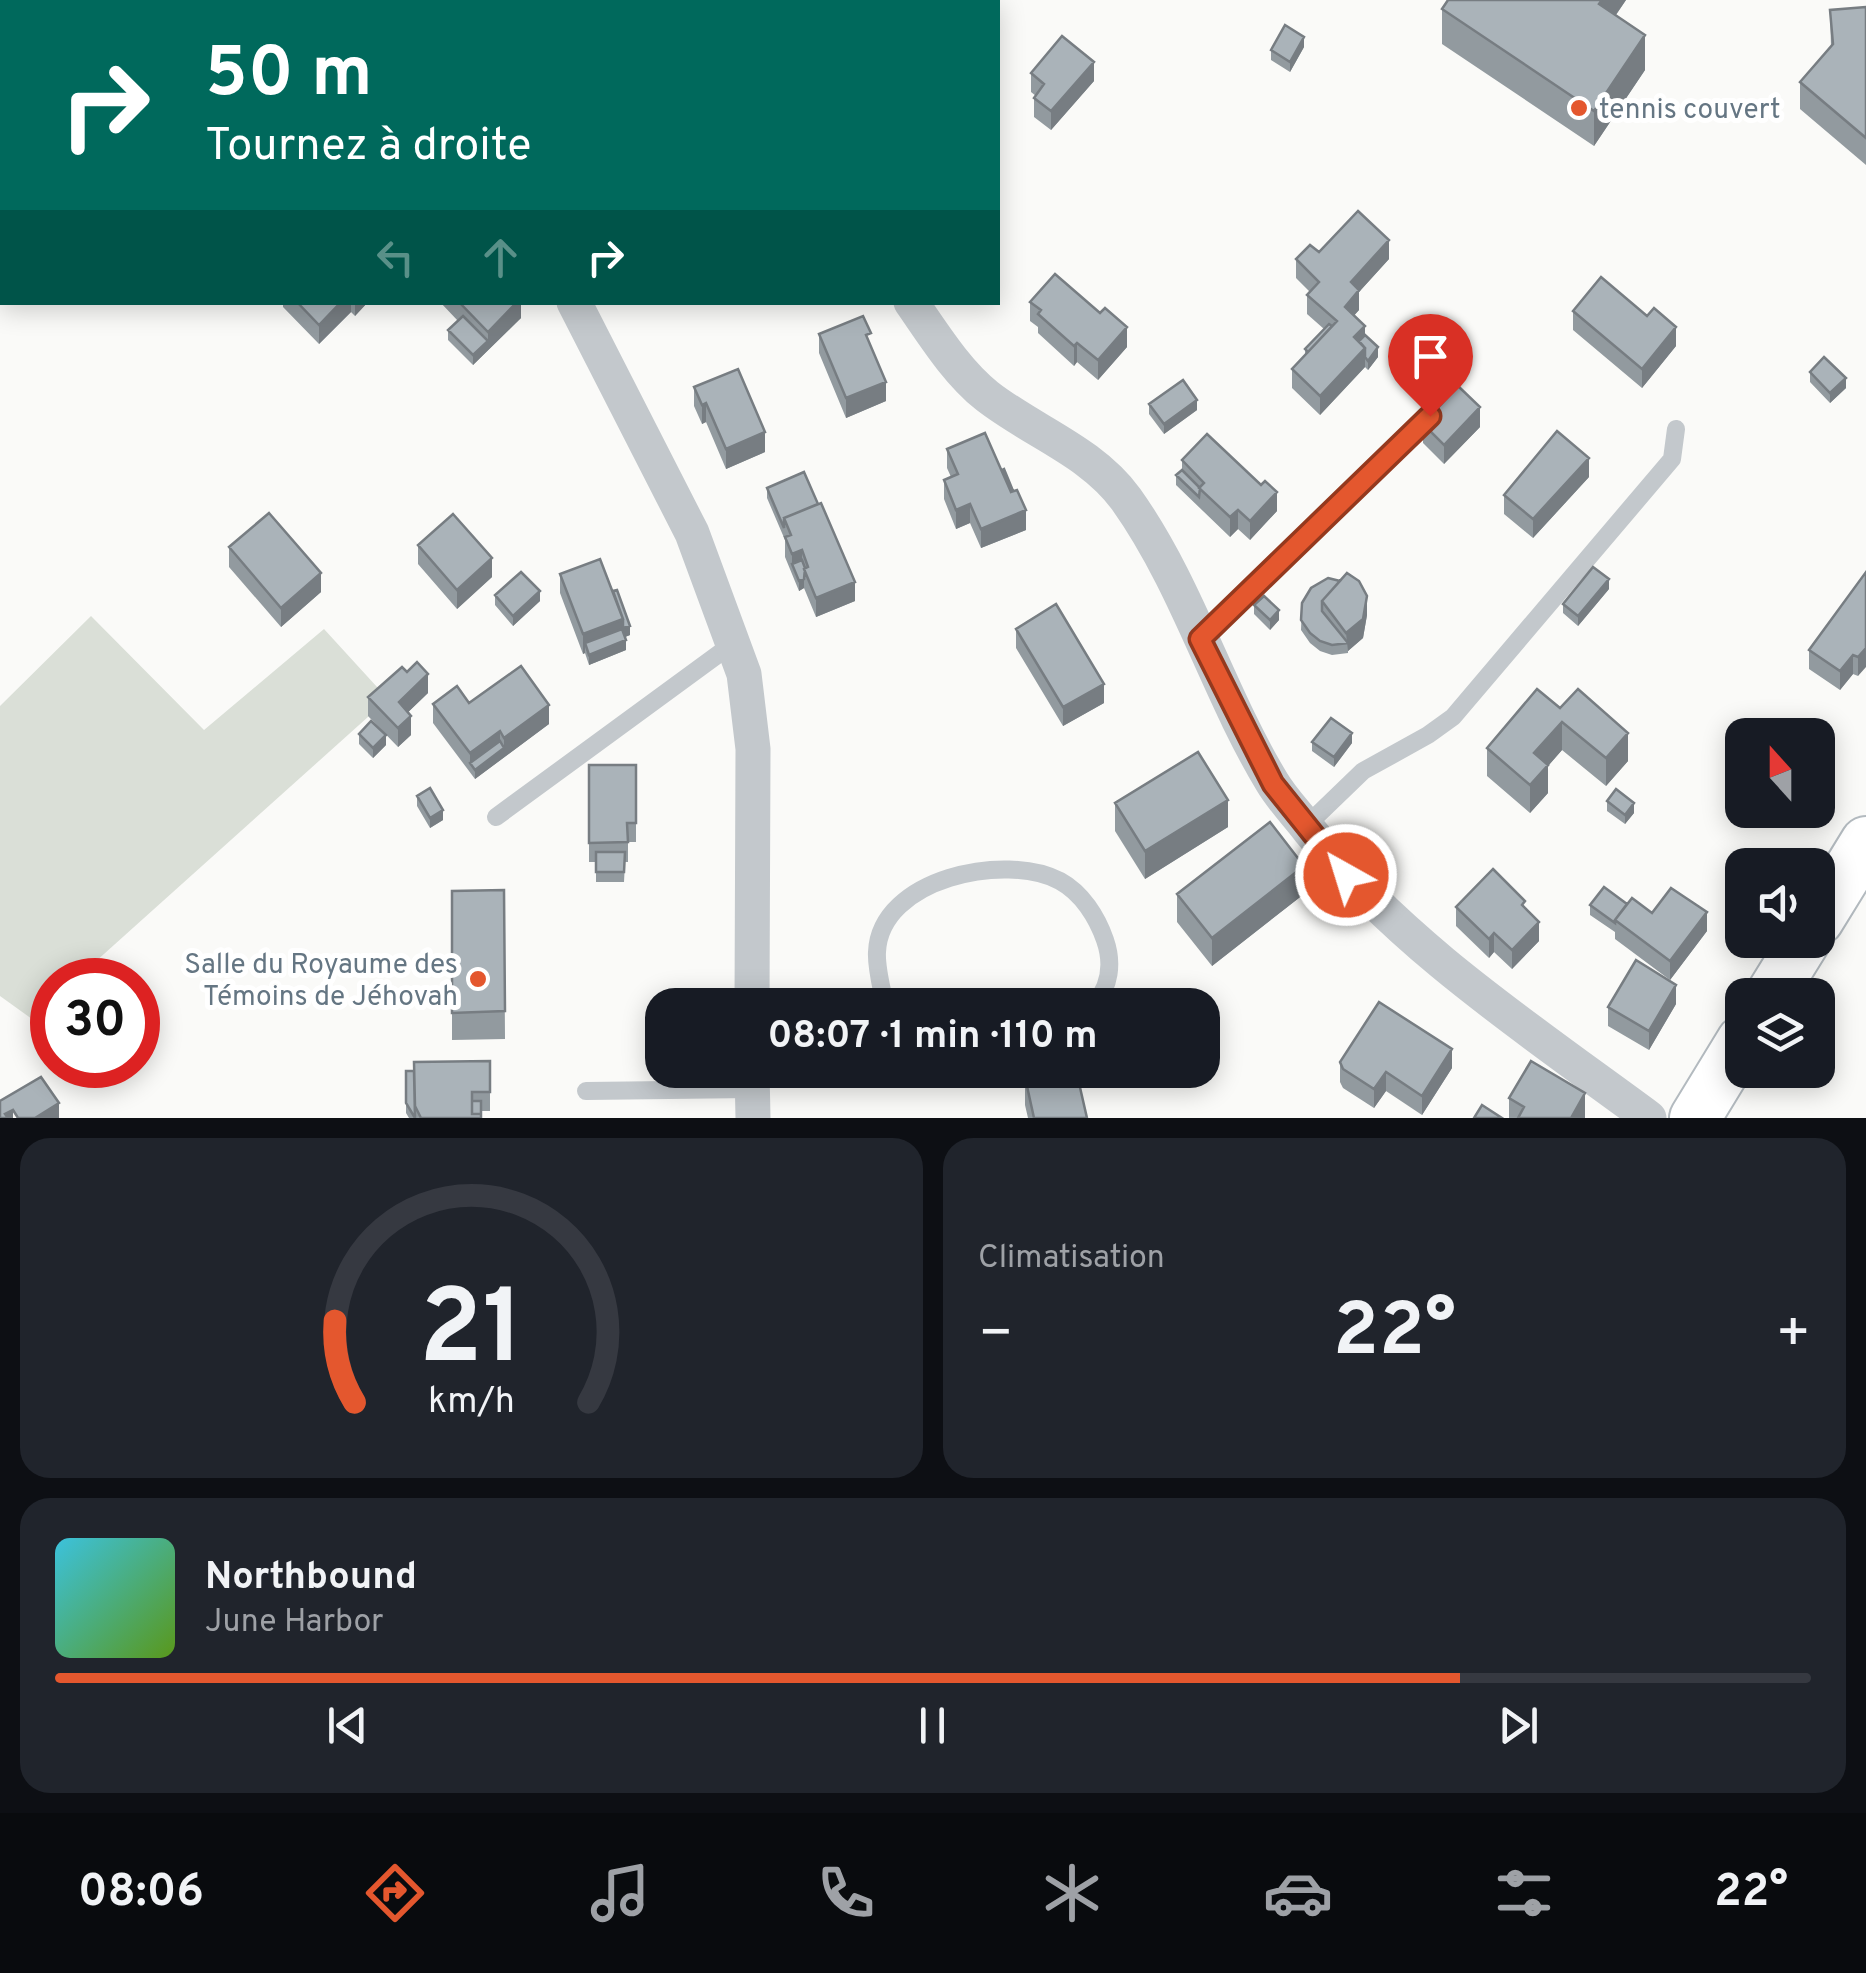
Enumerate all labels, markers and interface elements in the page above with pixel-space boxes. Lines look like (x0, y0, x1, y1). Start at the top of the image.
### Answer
text: 50 m (205, 32, 372, 121)
icon: right (40, 40, 170, 170)
place label: tennis couvert (1599, 93, 1781, 129)
marker: tennis couvert (1568, 97, 1590, 119)
text: Tournez à droite (205, 119, 532, 176)
icon: left (368, 230, 423, 285)
icon: ahead (473, 230, 528, 285)
icon: right (578, 230, 633, 285)
pin (1388, 314, 1473, 417)
icon: arrive (1403, 329, 1458, 384)
north arrow (1725, 718, 1835, 828)
map controls (1725, 718, 1835, 1088)
position arrow (1294, 823, 1398, 927)
button: sound (1725, 848, 1835, 958)
place label: Salle du Royaume des Témoins de Jéhovah (184, 948, 458, 1016)
speed limit sign: 30 (30, 958, 160, 1088)
marker: Salle du Royaume des Témoins de Jéhovah (467, 968, 489, 990)
button: layers (1725, 978, 1835, 1088)
text: 08:07 · 1 min · 110 m (767, 1013, 1098, 1062)
text: Climatisation (978, 1239, 1165, 1279)
text: 21 (419, 1268, 524, 1400)
text: 22° (1333, 1287, 1456, 1382)
text: − (978, 1301, 1013, 1371)
text: + (1776, 1301, 1811, 1371)
text: km/h (428, 1380, 515, 1426)
text: Northbound (205, 1554, 417, 1603)
text: June Harbor (205, 1603, 384, 1643)
icon: previous (320, 1698, 375, 1753)
icon: pause (905, 1698, 960, 1753)
icon: next (1491, 1698, 1546, 1753)
icon: directions (360, 1858, 430, 1928)
icon: music (585, 1858, 655, 1928)
icon: phone (811, 1858, 881, 1928)
icon: climate (1037, 1858, 1107, 1928)
icon: car (1263, 1858, 1333, 1928)
icon: filters (1489, 1858, 1559, 1928)
text: 08:06 (78, 1865, 204, 1922)
text: 22° (1714, 1865, 1788, 1922)

